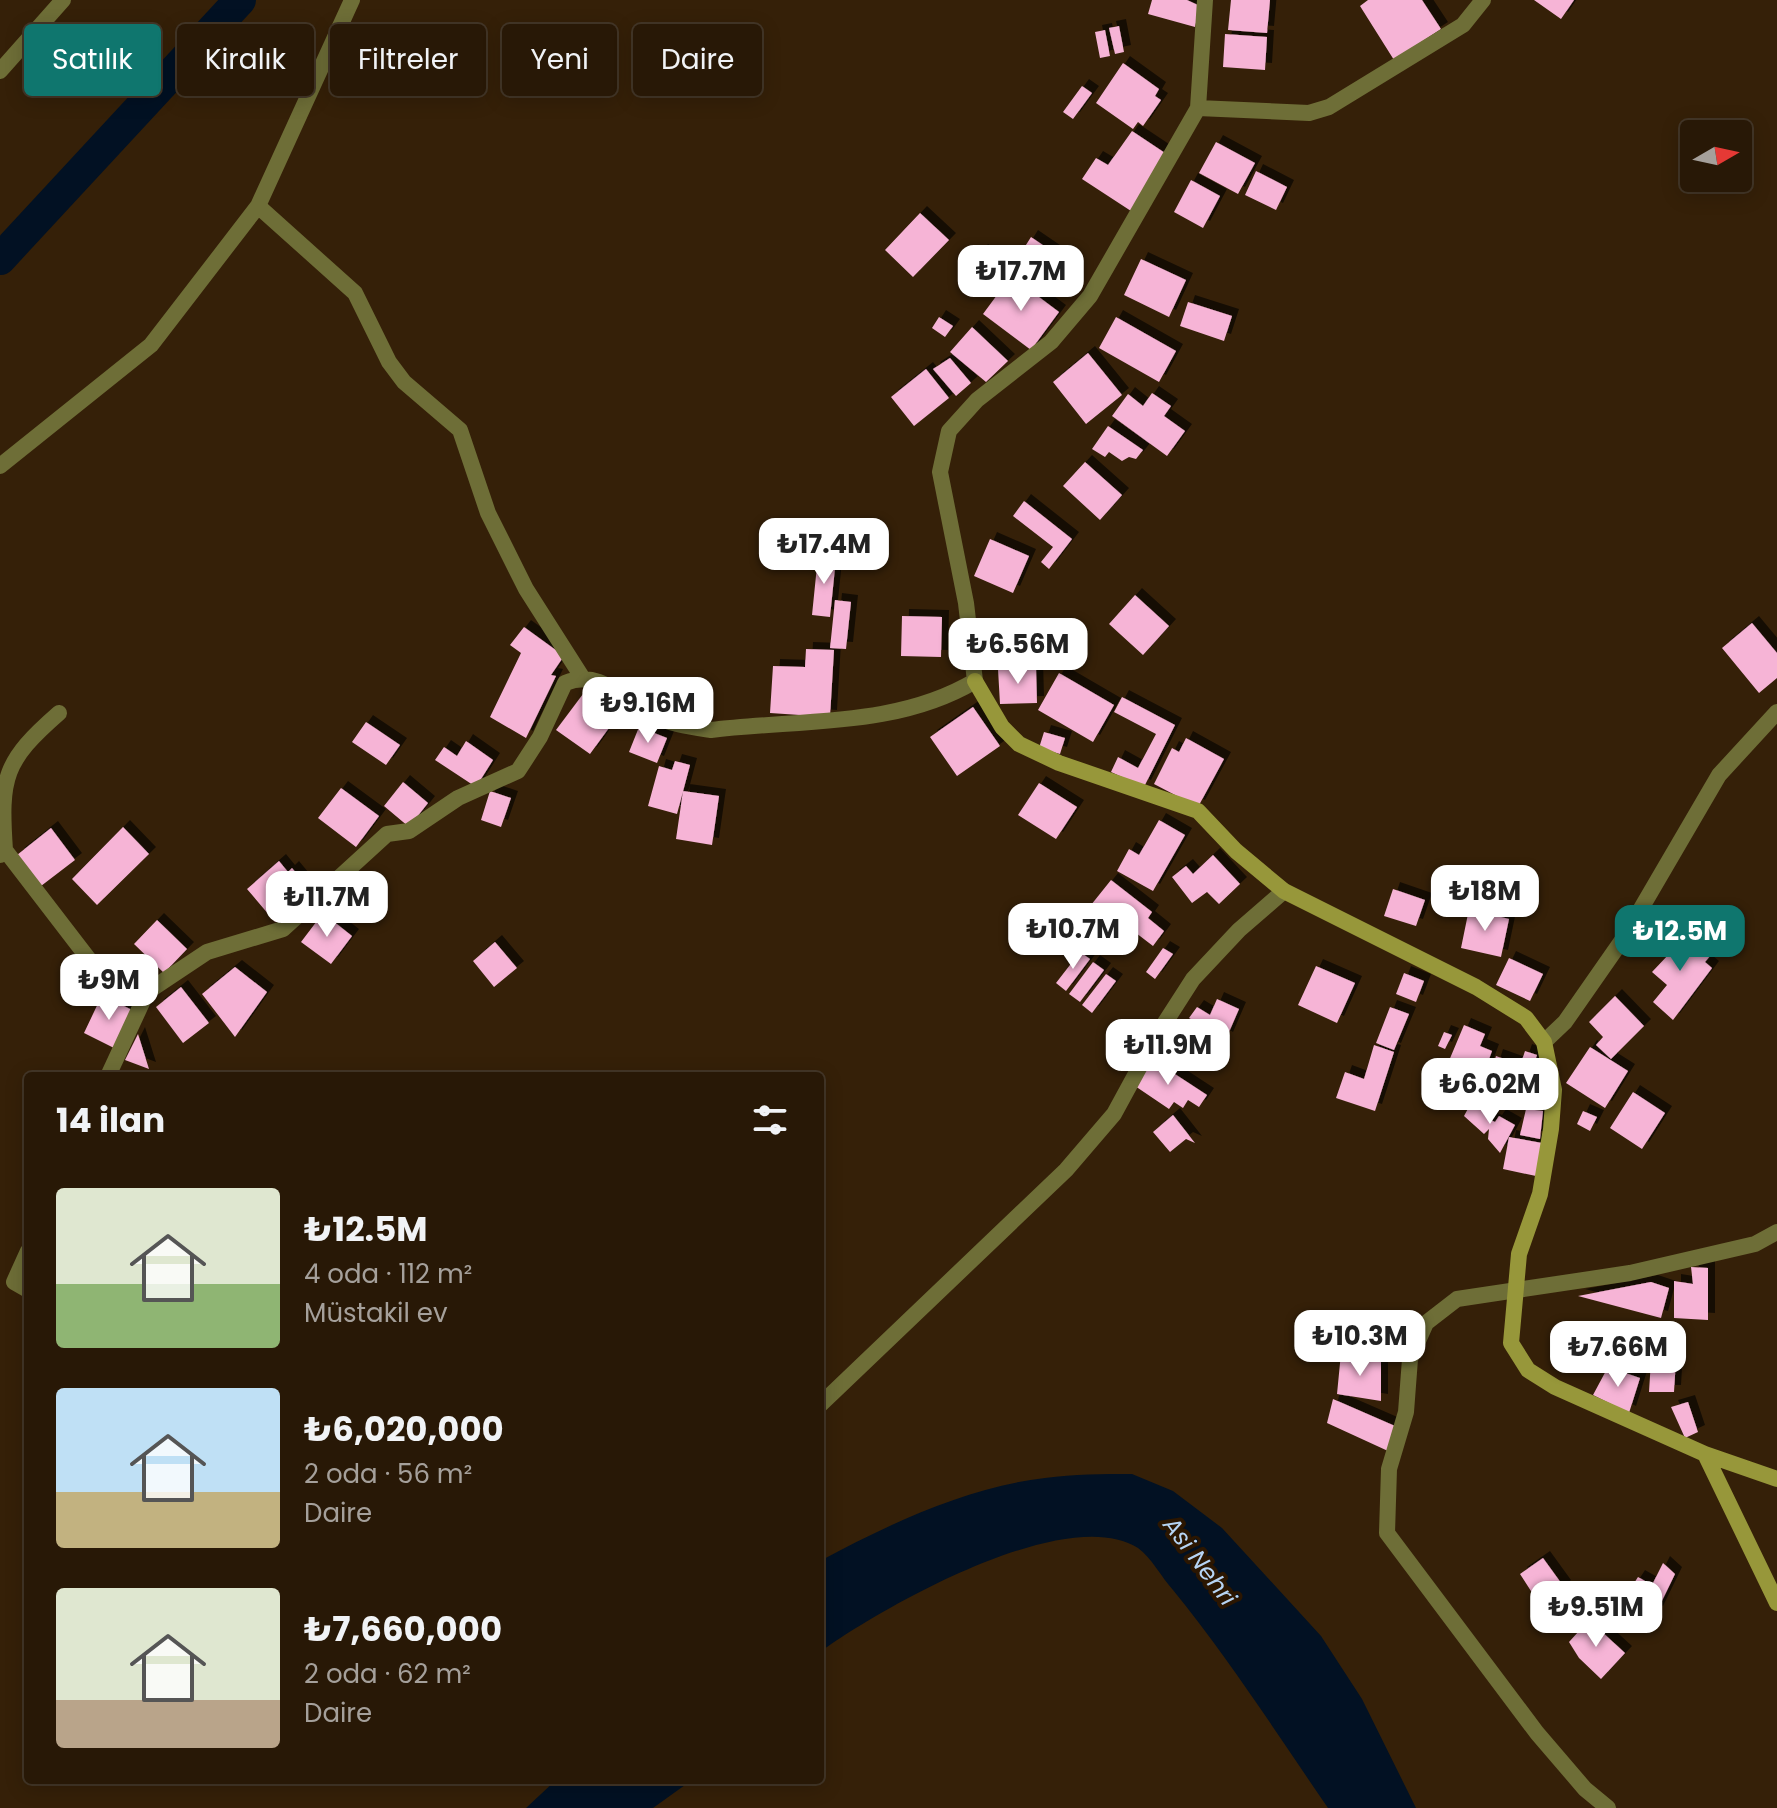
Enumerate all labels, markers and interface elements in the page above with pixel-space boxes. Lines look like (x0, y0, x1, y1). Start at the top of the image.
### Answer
chip: Satılık (24, 24, 161, 96)
chip: Kiralık (177, 24, 314, 96)
chip: Filtreler (330, 24, 486, 96)
chip: Yeni (502, 24, 617, 96)
chip: Daire (633, 24, 762, 96)
north arrow (1680, 120, 1752, 192)
map controls (1680, 120, 1752, 192)
pin: ₺17.7M (956, 245, 1086, 313)
text: ₺17.7M (976, 253, 1066, 289)
pin: ₺17.4M (759, 518, 889, 586)
text: ₺17.4M (777, 526, 871, 562)
pin: ₺6.56M (953, 618, 1083, 686)
text: ₺6.56M (967, 626, 1069, 662)
pin: ₺9.16M (583, 677, 713, 745)
text: ₺9.16M (600, 685, 696, 721)
pin: ₺18M (1438, 865, 1532, 933)
pin: ₺11.7M (262, 871, 392, 939)
text: ₺18M (1449, 873, 1521, 909)
text: ₺11.7M (284, 879, 370, 915)
pin: ₺10.7M (1008, 903, 1138, 971)
pin: ₺12.5M (1615, 905, 1745, 973)
text: ₺10.7M (1026, 911, 1120, 947)
text: ₺12.5M (1633, 913, 1727, 949)
pin: ₺9M (70, 954, 148, 1022)
text: ₺9M (78, 962, 140, 998)
pin: ₺11.9M (1103, 1019, 1233, 1087)
text: ₺11.9M (1124, 1027, 1212, 1063)
pin: ₺6.02M (1425, 1058, 1555, 1126)
text: ₺6.02M (1439, 1066, 1541, 1102)
text: 14 ilan (56, 1096, 165, 1144)
icon: filters (748, 1098, 792, 1142)
text: ₺12.5M (304, 1205, 427, 1253)
icon: home (120, 1220, 216, 1316)
text: 4 oda · 112 m² (304, 1256, 472, 1292)
text: Müstakil ev (304, 1295, 447, 1331)
pin: ₺10.3M (1295, 1310, 1425, 1378)
text: ₺10.3M (1312, 1318, 1408, 1354)
pin: ₺7.66M (1553, 1321, 1683, 1389)
text: ₺7.66M (1568, 1329, 1668, 1365)
text: ₺6,020,000 (304, 1405, 504, 1453)
icon: home (120, 1420, 216, 1516)
text: 2 oda · 56 m² (304, 1456, 472, 1492)
text: Daire (304, 1495, 372, 1531)
water label: Asi Nehri (1155, 1509, 1245, 1613)
pin: ₺9.51M (1531, 1581, 1661, 1649)
text: ₺9.51M (1548, 1589, 1644, 1625)
text: ₺7,660,000 (304, 1605, 502, 1653)
icon: home (120, 1620, 216, 1716)
text: 2 oda · 62 m² (304, 1656, 471, 1692)
text: Daire (304, 1695, 372, 1731)

